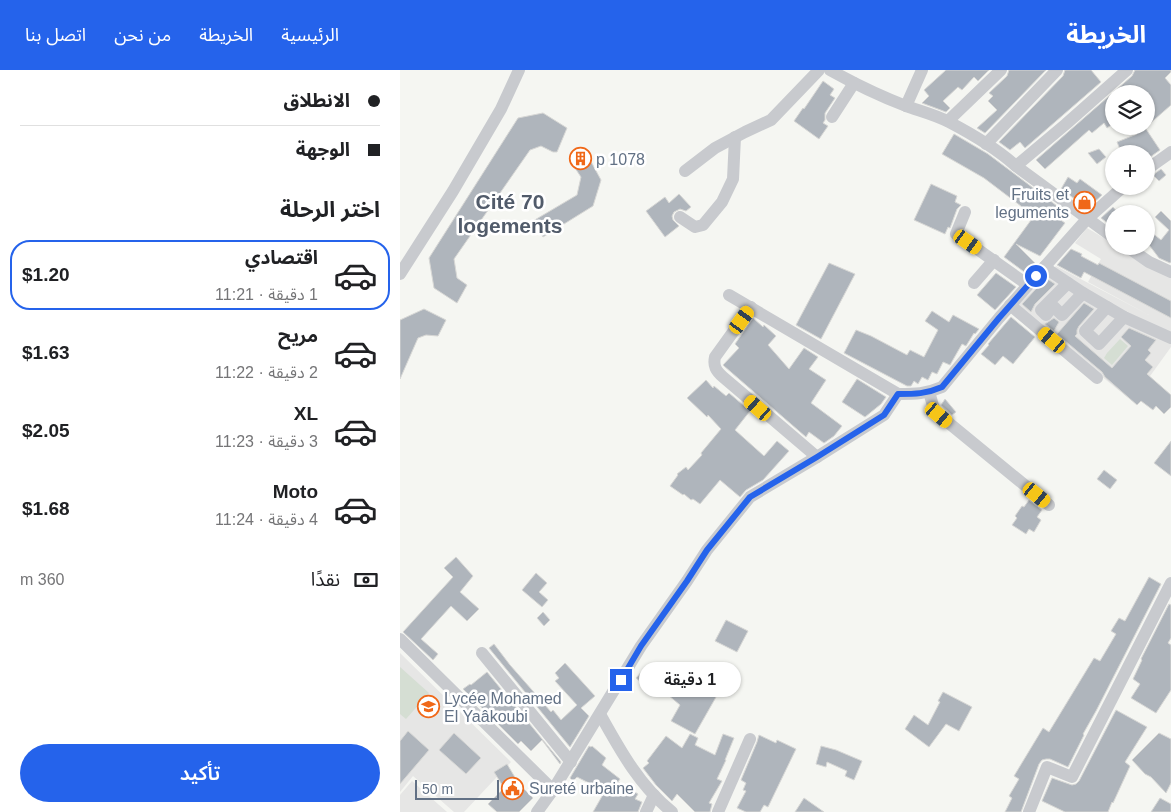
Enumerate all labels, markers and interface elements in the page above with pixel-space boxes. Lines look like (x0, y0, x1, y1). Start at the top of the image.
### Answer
text: الخريطة (1066, 21, 1146, 48)
text: اتصل بنا (25, 25, 86, 45)
text: من نحن (114, 25, 171, 45)
text: الخريطة (199, 25, 253, 45)
text: الرئيسية (281, 25, 339, 45)
map controls (1105, 85, 1155, 255)
button: layers (1105, 85, 1155, 135)
text: الانطلاق (284, 90, 350, 111)
text: الوجهة (296, 139, 350, 160)
button: + (1105, 145, 1155, 195)
building icon: p 1078 (568, 147, 592, 171)
place label: p 1078 (596, 151, 645, 168)
place label: Fruits et leguments (995, 186, 1070, 221)
district label: Cité 70 logements (457, 190, 563, 237)
shop icon: Fruits et leguments (1073, 191, 1097, 215)
text: اختر الرحلة (280, 197, 380, 222)
button: − (1105, 205, 1155, 255)
car (951, 227, 984, 257)
text: اقتصادي (245, 247, 318, 268)
icon: car (333, 253, 378, 298)
text: $1.20 (22, 264, 70, 285)
route start (1025, 265, 1047, 287)
text: 1 دقيقة · 11:21 (215, 286, 318, 303)
car (727, 303, 756, 337)
text: مريح (278, 325, 318, 346)
car (1035, 325, 1068, 355)
icon: car (333, 331, 378, 376)
text: $1.63 (22, 342, 70, 363)
text: 2 دقيقة · 11:22 (215, 364, 318, 381)
car (741, 392, 774, 424)
car (922, 400, 955, 430)
text: XL (294, 403, 318, 424)
icon: car (333, 409, 378, 454)
text: $2.05 (22, 420, 70, 441)
text: 3 دقيقة · 11:23 (215, 433, 318, 450)
car (1020, 480, 1053, 510)
text: Moto (273, 481, 318, 502)
icon: car (333, 487, 378, 532)
text: $1.68 (22, 498, 70, 519)
text: 4 دقيقة · 11:24 (215, 511, 318, 528)
icon: cash (352, 566, 380, 594)
text: نقدًا (311, 569, 340, 590)
text: 360 m (20, 571, 64, 588)
callout: 1 دقيقة (638, 662, 741, 698)
route end (610, 669, 632, 691)
text: 1 دقيقة (664, 671, 716, 688)
place label: Lycée Mohamed El Yaâkoubi (444, 690, 562, 725)
school or university icon: Lycée Mohamed El Yaâkoubi (416, 695, 440, 719)
button: تأكيد (20, 744, 380, 802)
public building icon: Sureté urbaine (501, 776, 525, 800)
scale bar (415, 777, 499, 800)
place label: Sureté urbaine (529, 780, 634, 797)
text: 50 m (422, 781, 453, 797)

